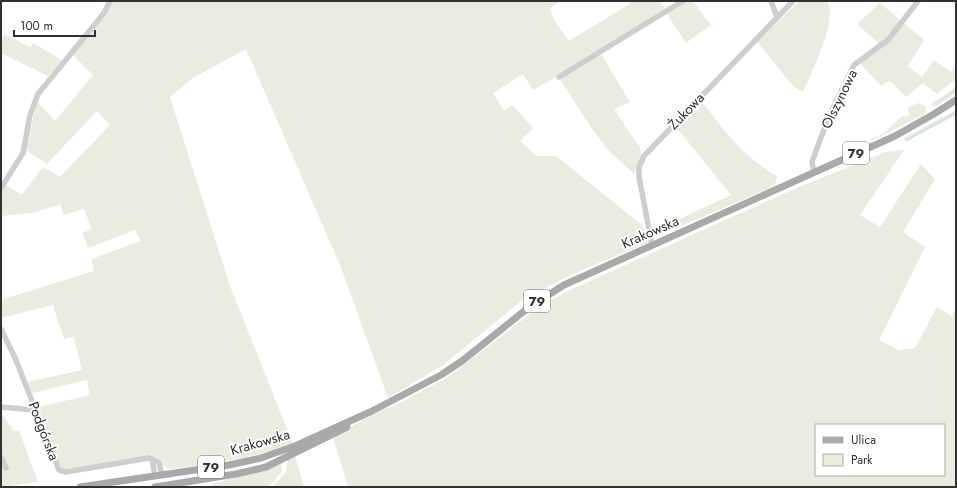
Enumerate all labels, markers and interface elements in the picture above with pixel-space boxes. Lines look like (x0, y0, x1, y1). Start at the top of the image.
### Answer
scale bar (14, 12, 95, 38)
text: 100 m (20, 17, 53, 35)
street label: Olszynowa (816, 66, 862, 132)
street label: Żukowa (663, 88, 709, 134)
road number: 79 (843, 142, 869, 164)
street label: Krakowska (618, 210, 682, 254)
road number: 79 (524, 290, 550, 312)
street label: Podgórska (24, 399, 64, 463)
street label: Krakowska (228, 424, 292, 460)
legend (815, 424, 945, 476)
text: Ulica (851, 431, 876, 449)
text: Park (851, 451, 873, 469)
road number: 79 (198, 456, 224, 478)

